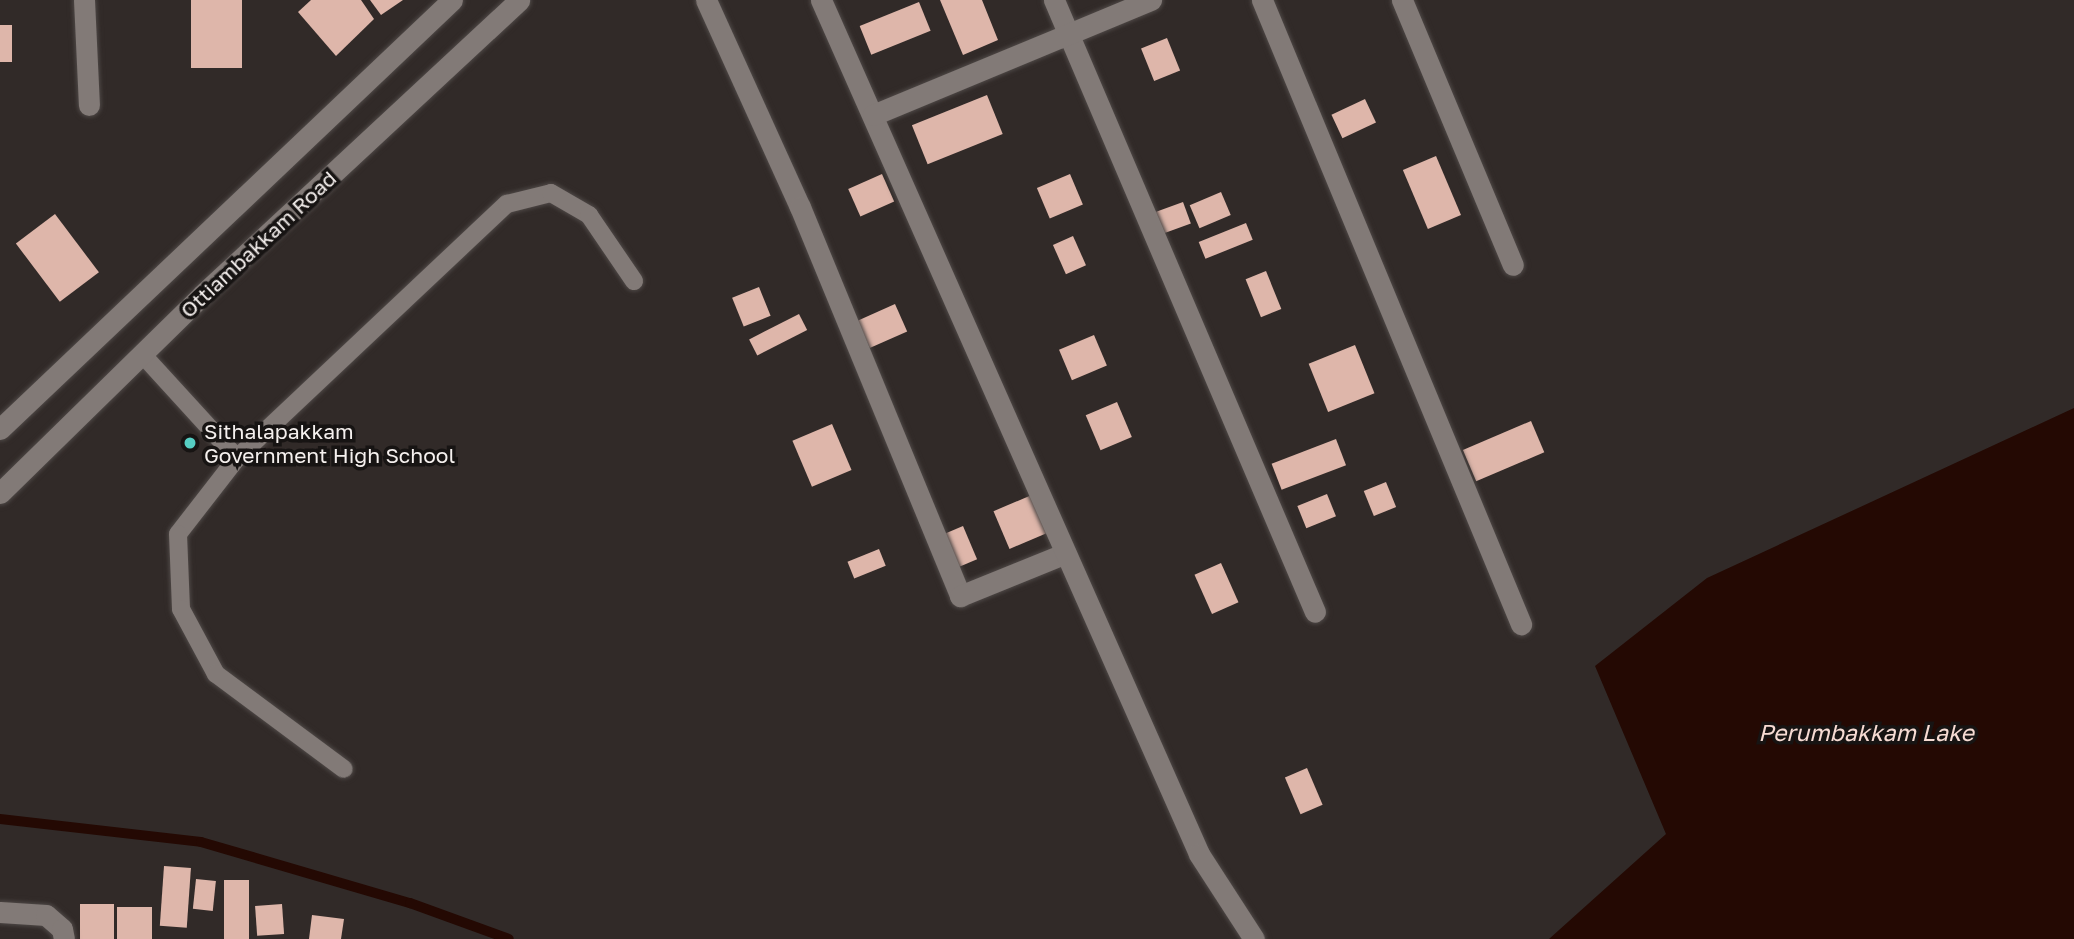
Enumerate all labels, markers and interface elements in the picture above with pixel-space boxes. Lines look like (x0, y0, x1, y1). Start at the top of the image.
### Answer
street label: Ottiambakkam Road (175, 165, 341, 323)
place label: Sithalapakkam Government High School (204, 418, 455, 468)
marker: Sithalapakkam Government High School (182, 435, 198, 451)
water label: Perumbakkam Lake (1758, 718, 1974, 746)

